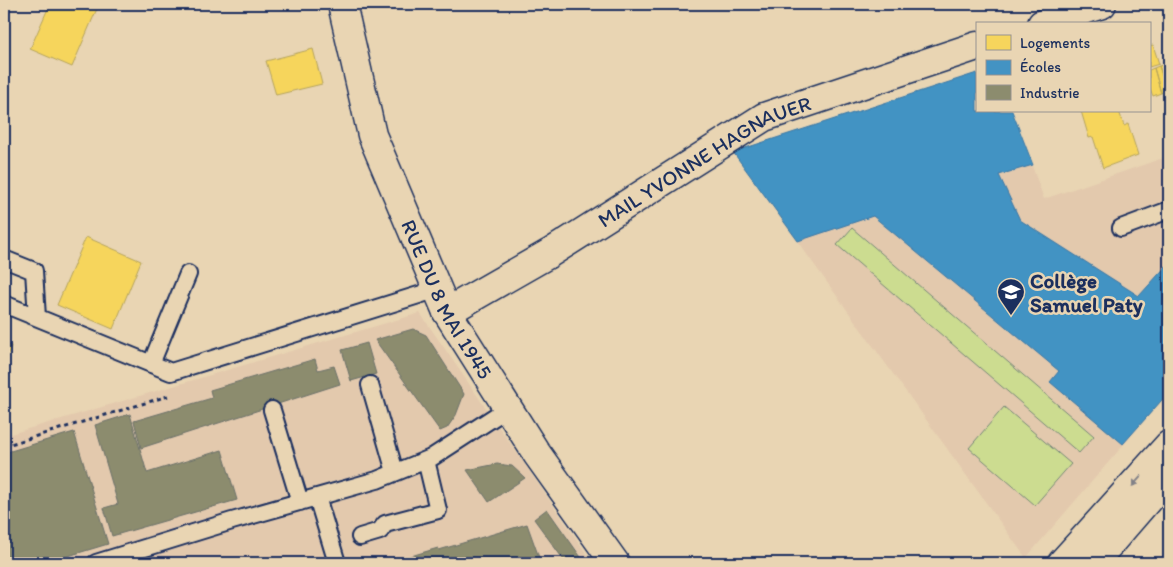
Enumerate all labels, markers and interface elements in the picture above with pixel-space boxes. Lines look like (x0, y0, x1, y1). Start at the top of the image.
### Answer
legend (976, 22, 1150, 112)
text: Logements (1020, 34, 1091, 52)
text: Écoles (1020, 58, 1061, 76)
text: Industrie (1020, 84, 1080, 102)
street label: MAIL YVONNE HAGNAUER (593, 90, 814, 232)
street label: RUE DU 8 MAI 1945 (397, 215, 498, 383)
place label: Collège Samuel Paty (1030, 268, 1143, 318)
school or university icon: Collège Samuel Paty (996, 277, 1026, 316)
one-way arrow (1131, 475, 1142, 488)

